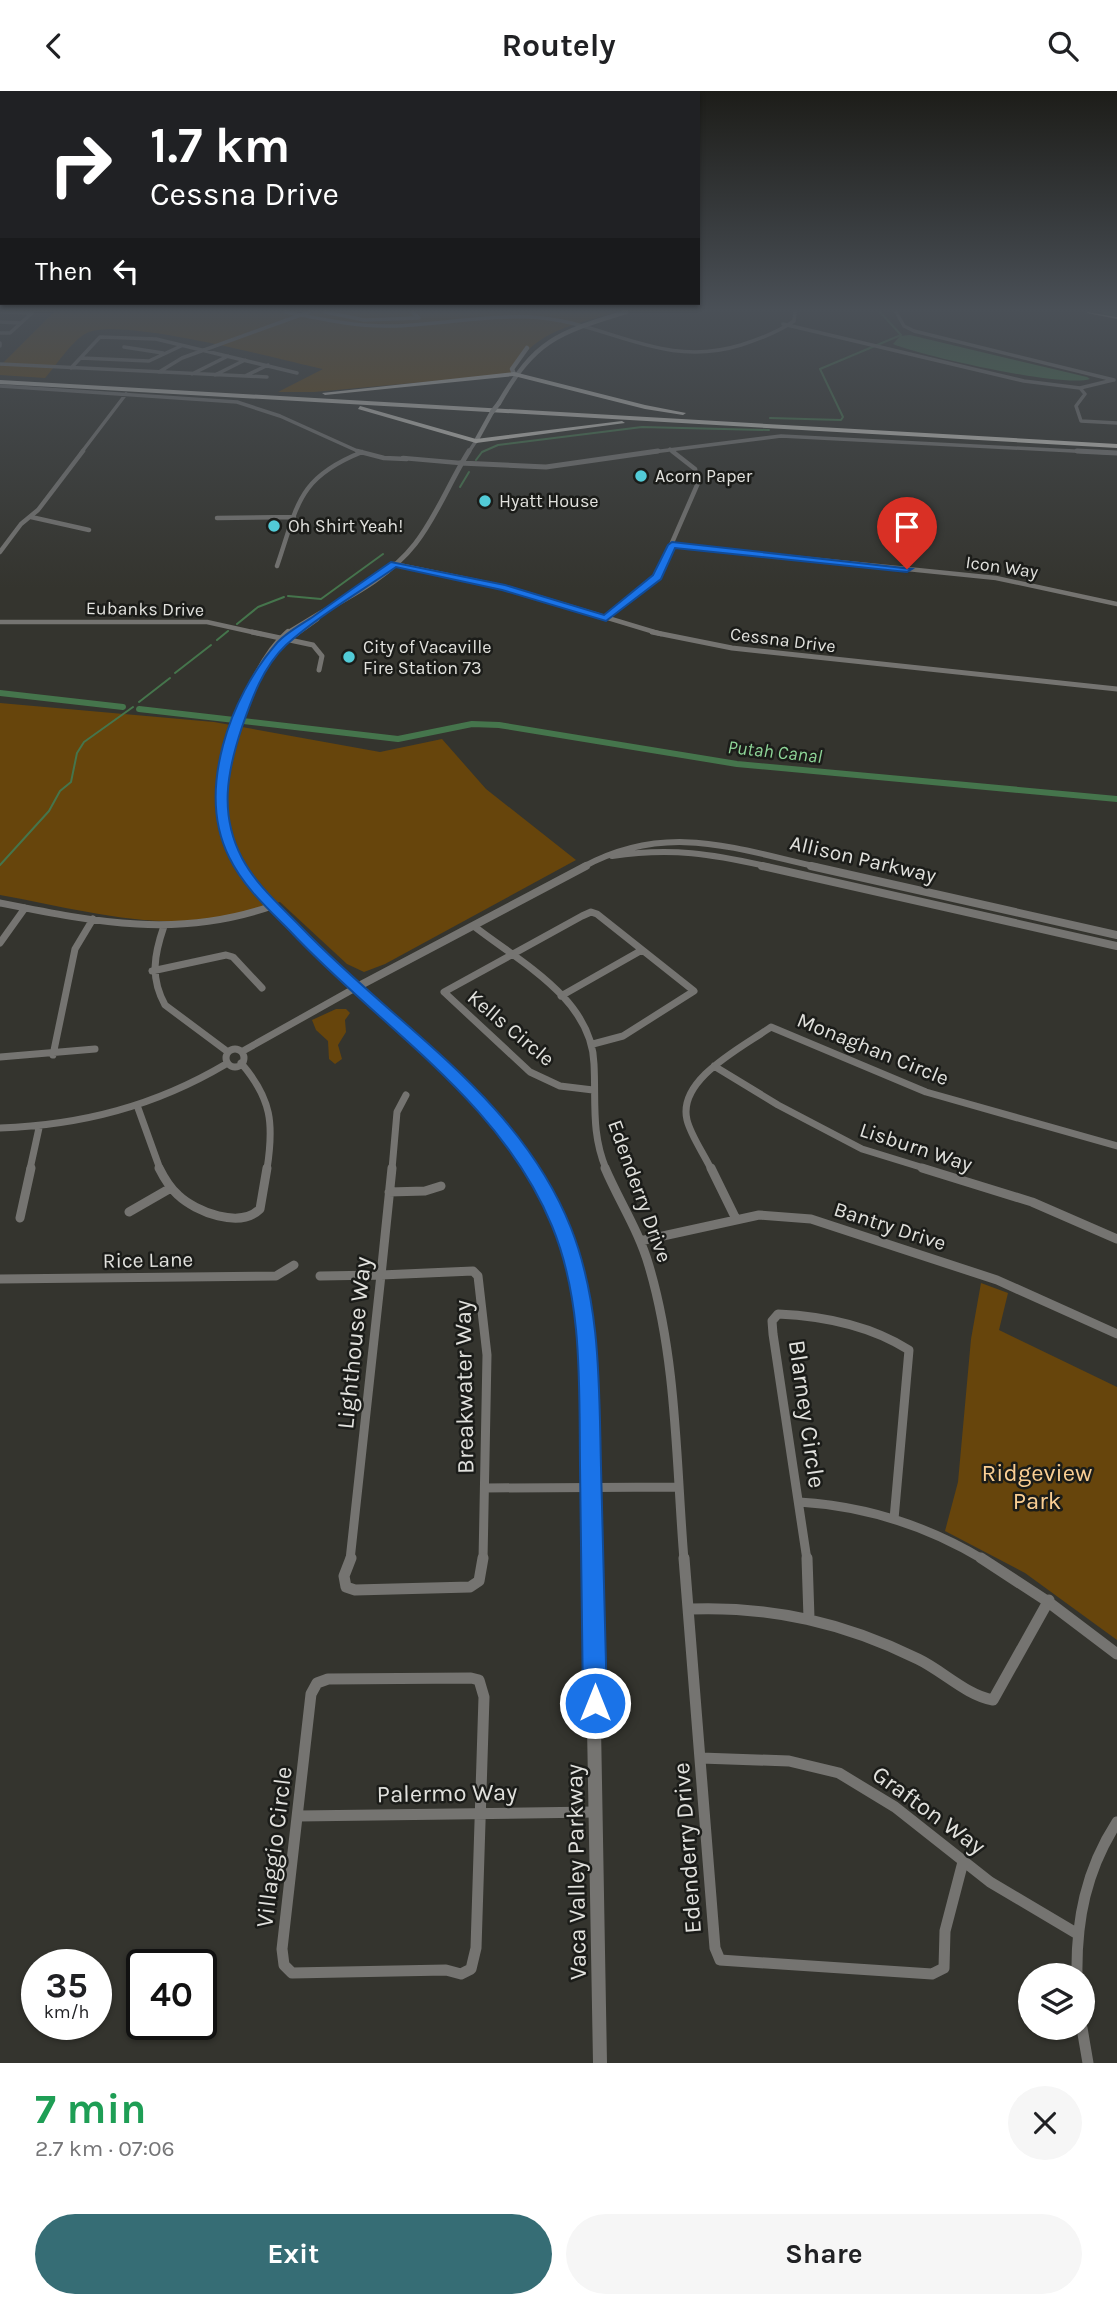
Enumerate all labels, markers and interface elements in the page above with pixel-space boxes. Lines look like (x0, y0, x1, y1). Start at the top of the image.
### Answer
icon: back (35, 27, 73, 65)
text: Routely (501, 27, 616, 64)
icon: search (1044, 27, 1082, 65)
text: 1.7 km (150, 117, 290, 174)
icon: right (35, 119, 126, 210)
text: Cessna Drive (150, 176, 339, 213)
icon: left (107, 252, 145, 290)
text: Then (35, 256, 93, 287)
place label: Acorn Paper (655, 465, 753, 487)
marker: Acorn Paper (633, 468, 649, 484)
place label: Hyatt House (499, 490, 599, 512)
marker: Hyatt House (477, 493, 493, 509)
pin (877, 497, 937, 569)
icon: arrive (888, 508, 926, 546)
place label: Oh Shirt Yeah! (288, 515, 403, 537)
marker: Oh Shirt Yeah! (266, 518, 282, 534)
street label: Icon Way (964, 551, 1040, 583)
street label: Eubanks Drive (86, 597, 204, 621)
street label: Cessna Drive (729, 623, 837, 657)
place label: City of Vacaville Fire Station 73 (363, 636, 492, 679)
marker: City of Vacaville Fire Station 73 (341, 649, 357, 665)
water label: Putah Canal (727, 736, 823, 768)
street label: Allison Parkway (788, 831, 939, 888)
street label: Kells Circle (463, 985, 559, 1071)
street label: Monaghan Circle (794, 1008, 952, 1090)
street label: Edenderry Drive (603, 1116, 677, 1266)
street label: Lisburn Way (857, 1118, 976, 1177)
street label: Bantry Drive (831, 1197, 949, 1255)
street label: Rice Lane (103, 1247, 193, 1273)
street label: Lighthouse Way (331, 1255, 377, 1431)
street label: Breakwater Way (448, 1300, 480, 1474)
street label: Blarney Circle (783, 1338, 831, 1490)
park label: Ridgeview Park (982, 1459, 1092, 1515)
position arrow (558, 1666, 632, 1740)
street label: Grafton Way (867, 1760, 991, 1860)
street label: Edenderry Drive (667, 1762, 707, 1934)
street label: Vaca Valley Parkway (560, 1764, 592, 1980)
street label: Villaggio Circle (250, 1765, 298, 1929)
street label: Palermo Way (376, 1778, 518, 1808)
speed limit sign: 40 (126, 1949, 217, 2040)
map controls (1018, 1963, 1095, 2040)
button: layers (1018, 1963, 1095, 2040)
text: 35 (45, 1965, 88, 2006)
text: km/h (44, 2001, 89, 2023)
text: 7 min (35, 2084, 146, 2134)
button: close (1008, 2086, 1082, 2160)
text: 2.7 km · 07:06 (35, 2135, 175, 2162)
button: Exit (35, 2214, 552, 2294)
button: Share (566, 2214, 1082, 2294)

